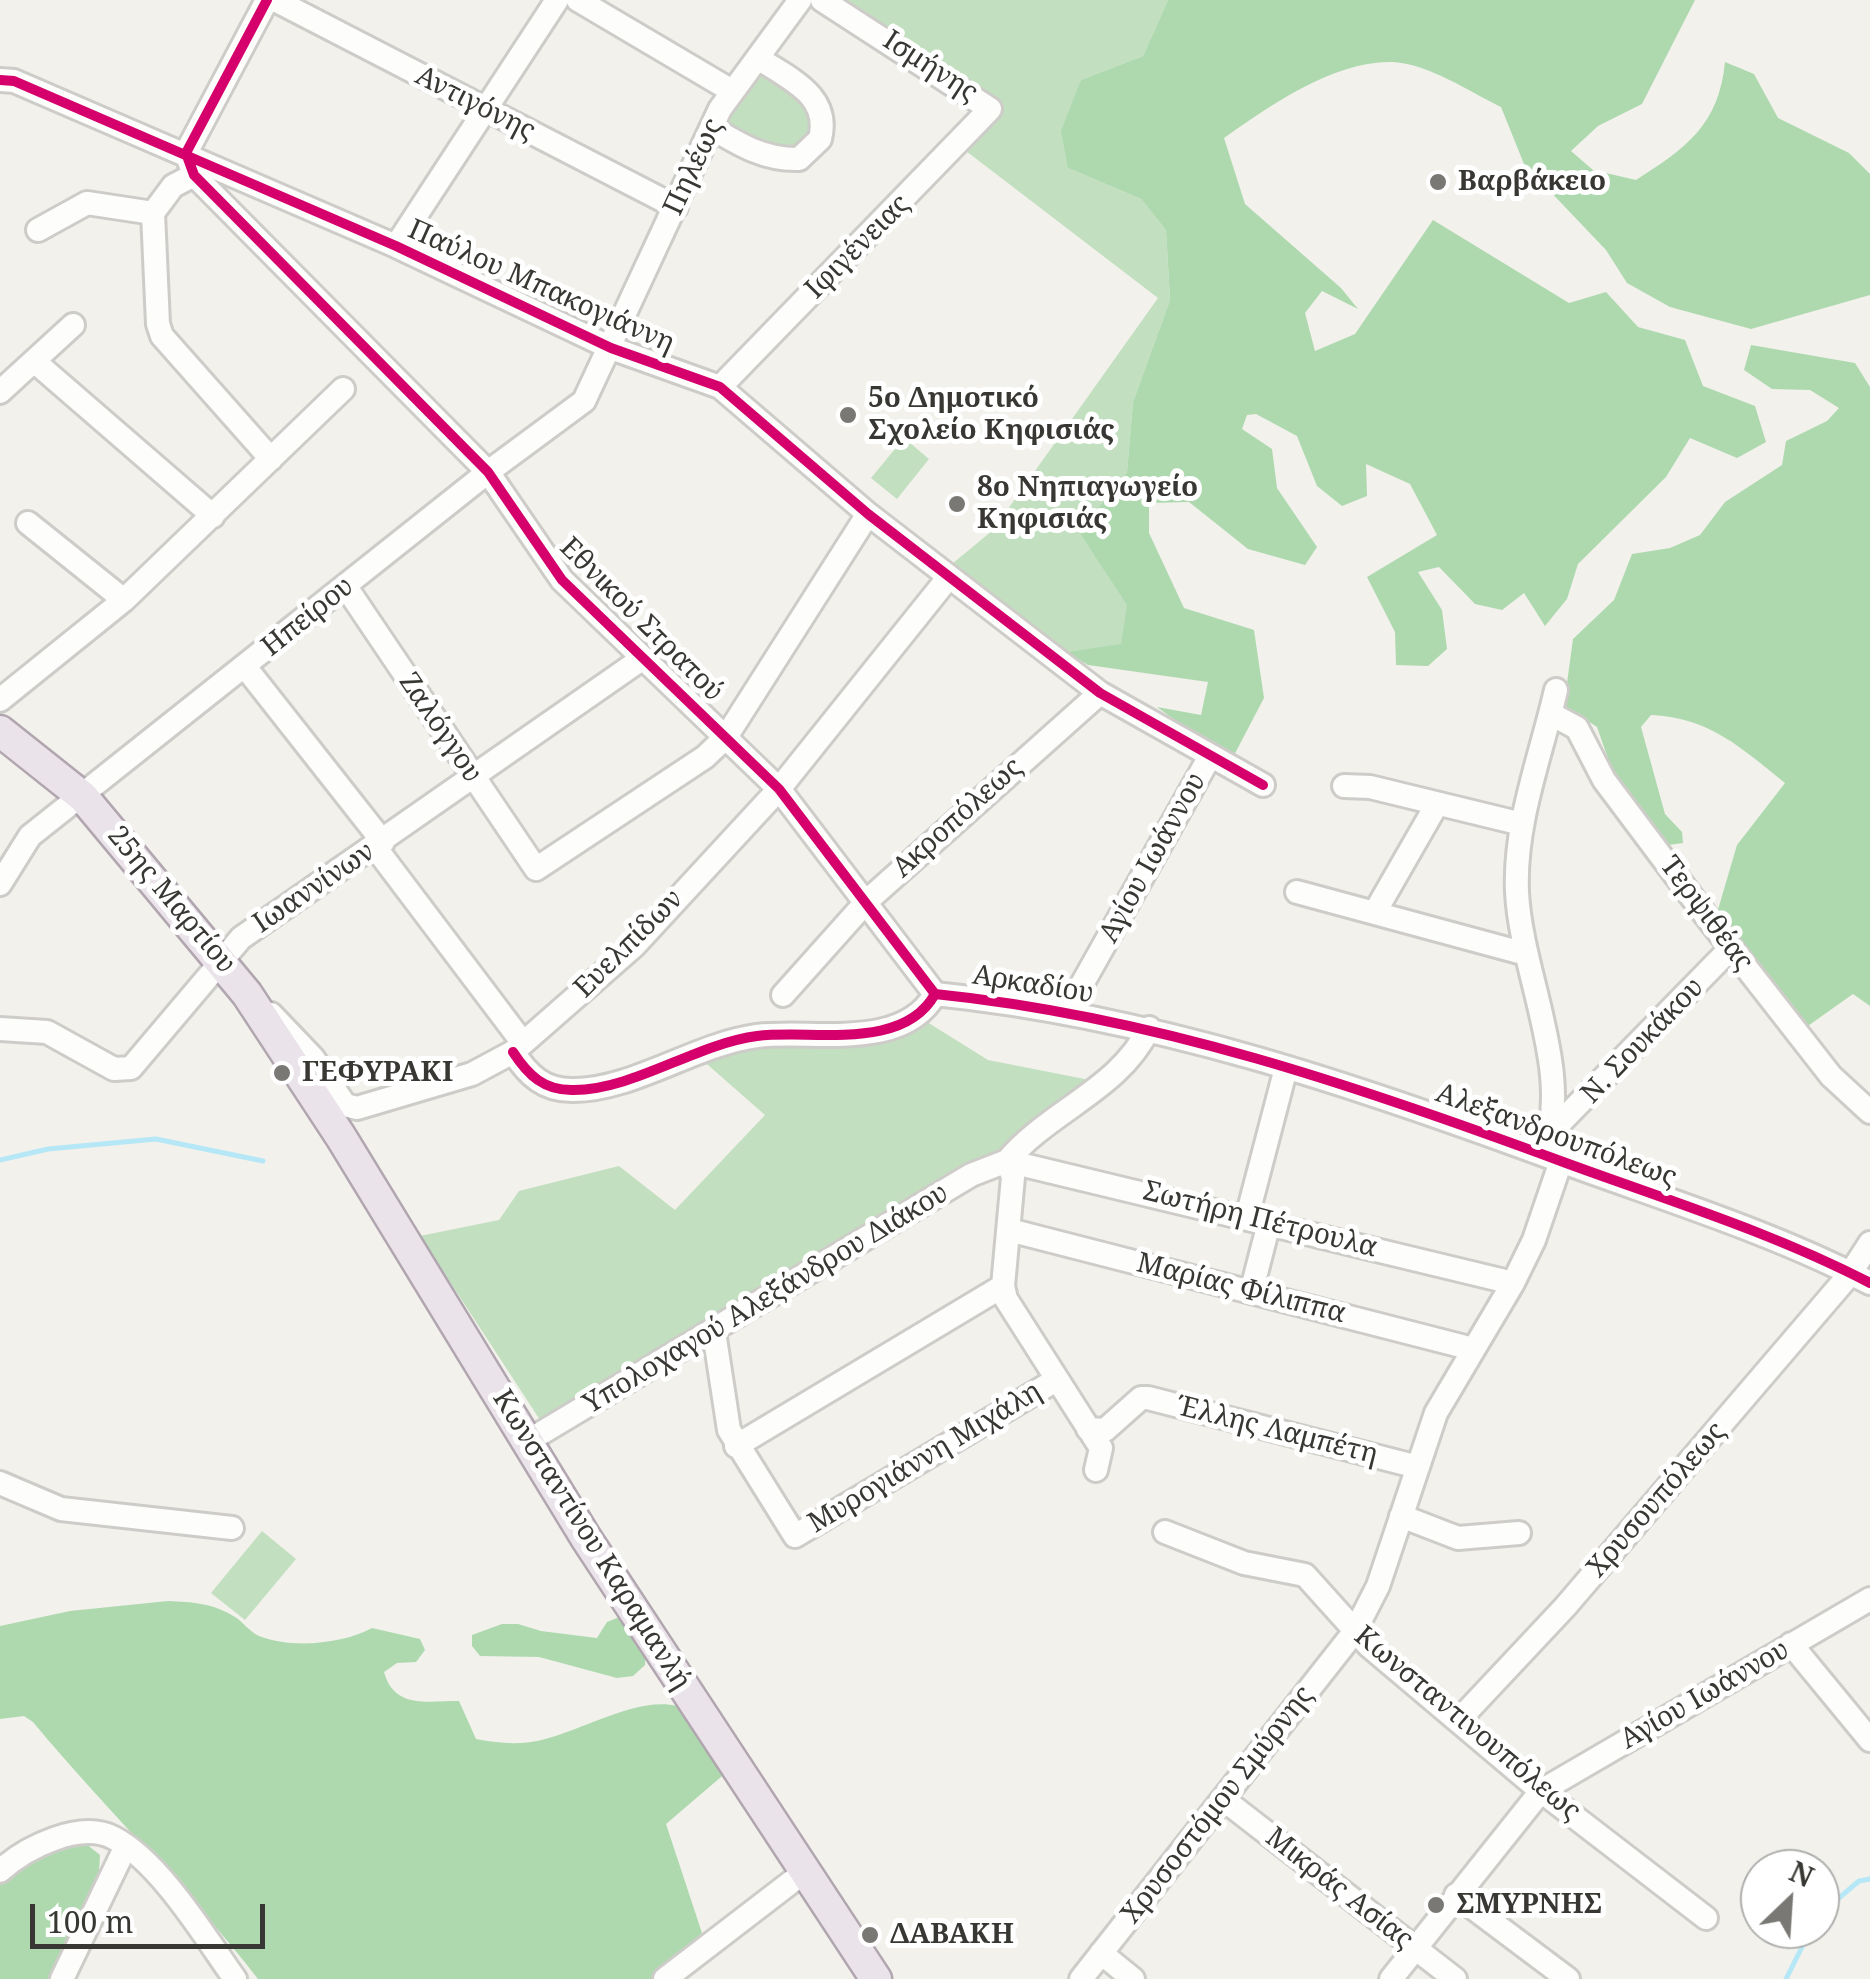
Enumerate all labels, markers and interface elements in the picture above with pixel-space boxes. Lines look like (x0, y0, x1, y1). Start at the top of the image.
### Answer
street label: Ισμήνης (876, 24, 984, 110)
street label: Αντιγόνης (409, 60, 541, 148)
street label: Πηλέως (657, 113, 731, 221)
place label: Βαρβάκειο (1458, 165, 1606, 199)
marker: Βαρβάκειο (1427, 171, 1449, 193)
street label: Ιφιγένειας (799, 188, 917, 306)
street label: Παύλου Μπακογιάννη (403, 213, 679, 361)
place label: 5ο Δημοτικό Σχολείο Κηφισιάς (868, 382, 1115, 448)
marker: 5ο Δημοτικό Σχολείο Κηφισιάς (837, 404, 859, 426)
place label: 8ο Νηπιαγωγείο Κηφισιάς (977, 471, 1198, 537)
marker: 8ο Νηπιαγωγείο Κηφισιάς (946, 493, 968, 515)
street label: Εθνικού Στρατού (552, 531, 730, 709)
street label: Ηπείρου (255, 570, 361, 664)
street label: Ζαλόγγου (391, 667, 489, 789)
street label: Ακροπόλεως (886, 751, 1030, 885)
street label: Αγίου Ιωάννου (1092, 767, 1214, 949)
street label: 25ης Μαρτίου (100, 820, 242, 980)
street label: Ιωαννίνων (247, 835, 381, 941)
street label: Τερψιθέας (1652, 850, 1760, 978)
street label: Ευελπίδων (568, 883, 690, 1005)
street label: Αρκαδίου (970, 959, 1096, 1011)
street label: Ν. Σουκάκου (1575, 971, 1711, 1111)
place label: ΓΕΦΥΡΑΚΙ (302, 1056, 453, 1090)
marker: ΓΕΦΥΡΑΚΙ (271, 1062, 293, 1084)
street label: Αλεξανδρουπόλεως (1431, 1077, 1681, 1195)
street label: Σωτήρη Πέτρουλα (1140, 1175, 1380, 1265)
street label: Υπολοχαγού Αλεξάνδρου Διάκου (577, 1176, 955, 1422)
street label: Μαρίας Φίλιππα (1133, 1247, 1349, 1331)
street label: Μυρογιάννη Μιχάλη (802, 1375, 1048, 1541)
street label: Κωνσταντίνου Καραμανλή (485, 1384, 697, 1696)
street label: Έλλης Λαμπέτη (1173, 1390, 1381, 1472)
street label: Χρυσουπόλεως (1581, 1416, 1733, 1584)
street label: Κωνσταντινουπόλεως (1347, 1620, 1587, 1828)
street label: Αγίου Ιωάννου (1615, 1633, 1795, 1757)
street label: Χρυσοστόμου Σμύρνης (1115, 1680, 1321, 1930)
street label: Μικράς Ασίας (1259, 1821, 1419, 1957)
north arrow (1740, 1849, 1840, 1949)
text: N (1784, 1852, 1820, 1896)
scale bar (35, 1884, 270, 1946)
place label: ΣΜΥΡΝΗΣ (1456, 1888, 1602, 1922)
marker: ΣΜΥΡΝΗΣ (1425, 1894, 1447, 1916)
text: 100 m (47, 1901, 133, 1942)
place label: ΔΑΒΑΚΗ (890, 1918, 1014, 1952)
marker: ΔΑΒΑΚΗ (859, 1924, 881, 1946)

